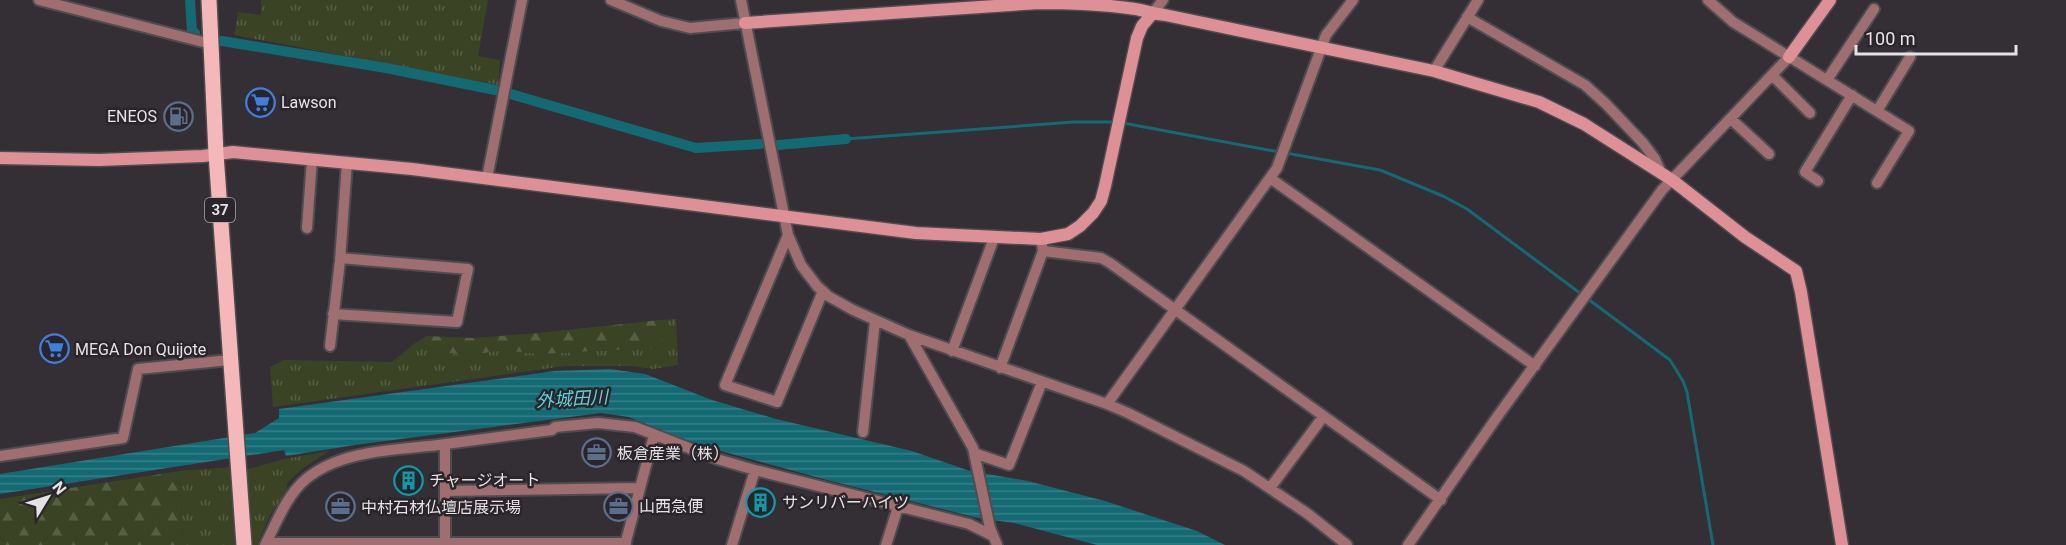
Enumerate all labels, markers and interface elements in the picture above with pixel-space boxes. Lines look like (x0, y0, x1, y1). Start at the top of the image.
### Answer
scale bar (1856, 18, 2016, 56)
text: 100 m (1865, 28, 1916, 49)
supermarket icon: Lawson (244, 86, 276, 118)
place label: Lawson (281, 93, 337, 112)
fuel station icon: ENEOS (162, 100, 194, 132)
place label: ENEOS (107, 107, 157, 126)
road number: 37 (205, 198, 235, 222)
supermarket icon: MEGA Don Quijote (38, 333, 70, 365)
place label: MEGA Don Quijote (75, 340, 206, 359)
water label: 外城田川 (535, 386, 610, 411)
office icon: 板倉産業（株） (580, 437, 612, 469)
place label: 板倉産業（株） (617, 444, 729, 463)
building icon: チャージオート (392, 464, 424, 496)
north arrow (18, 467, 78, 527)
place label: チャージオート (429, 471, 541, 490)
text: N (48, 478, 70, 498)
building icon: サンリバーハイツ (745, 486, 777, 518)
office icon: 山西急便 (602, 490, 634, 522)
office icon: 中村石材仏壇店展示場 (324, 491, 356, 523)
place label: サンリバーハイツ (782, 493, 909, 512)
place label: 山西急便 (639, 497, 703, 516)
place label: 中村石材仏壇店展示場 (361, 498, 521, 517)

